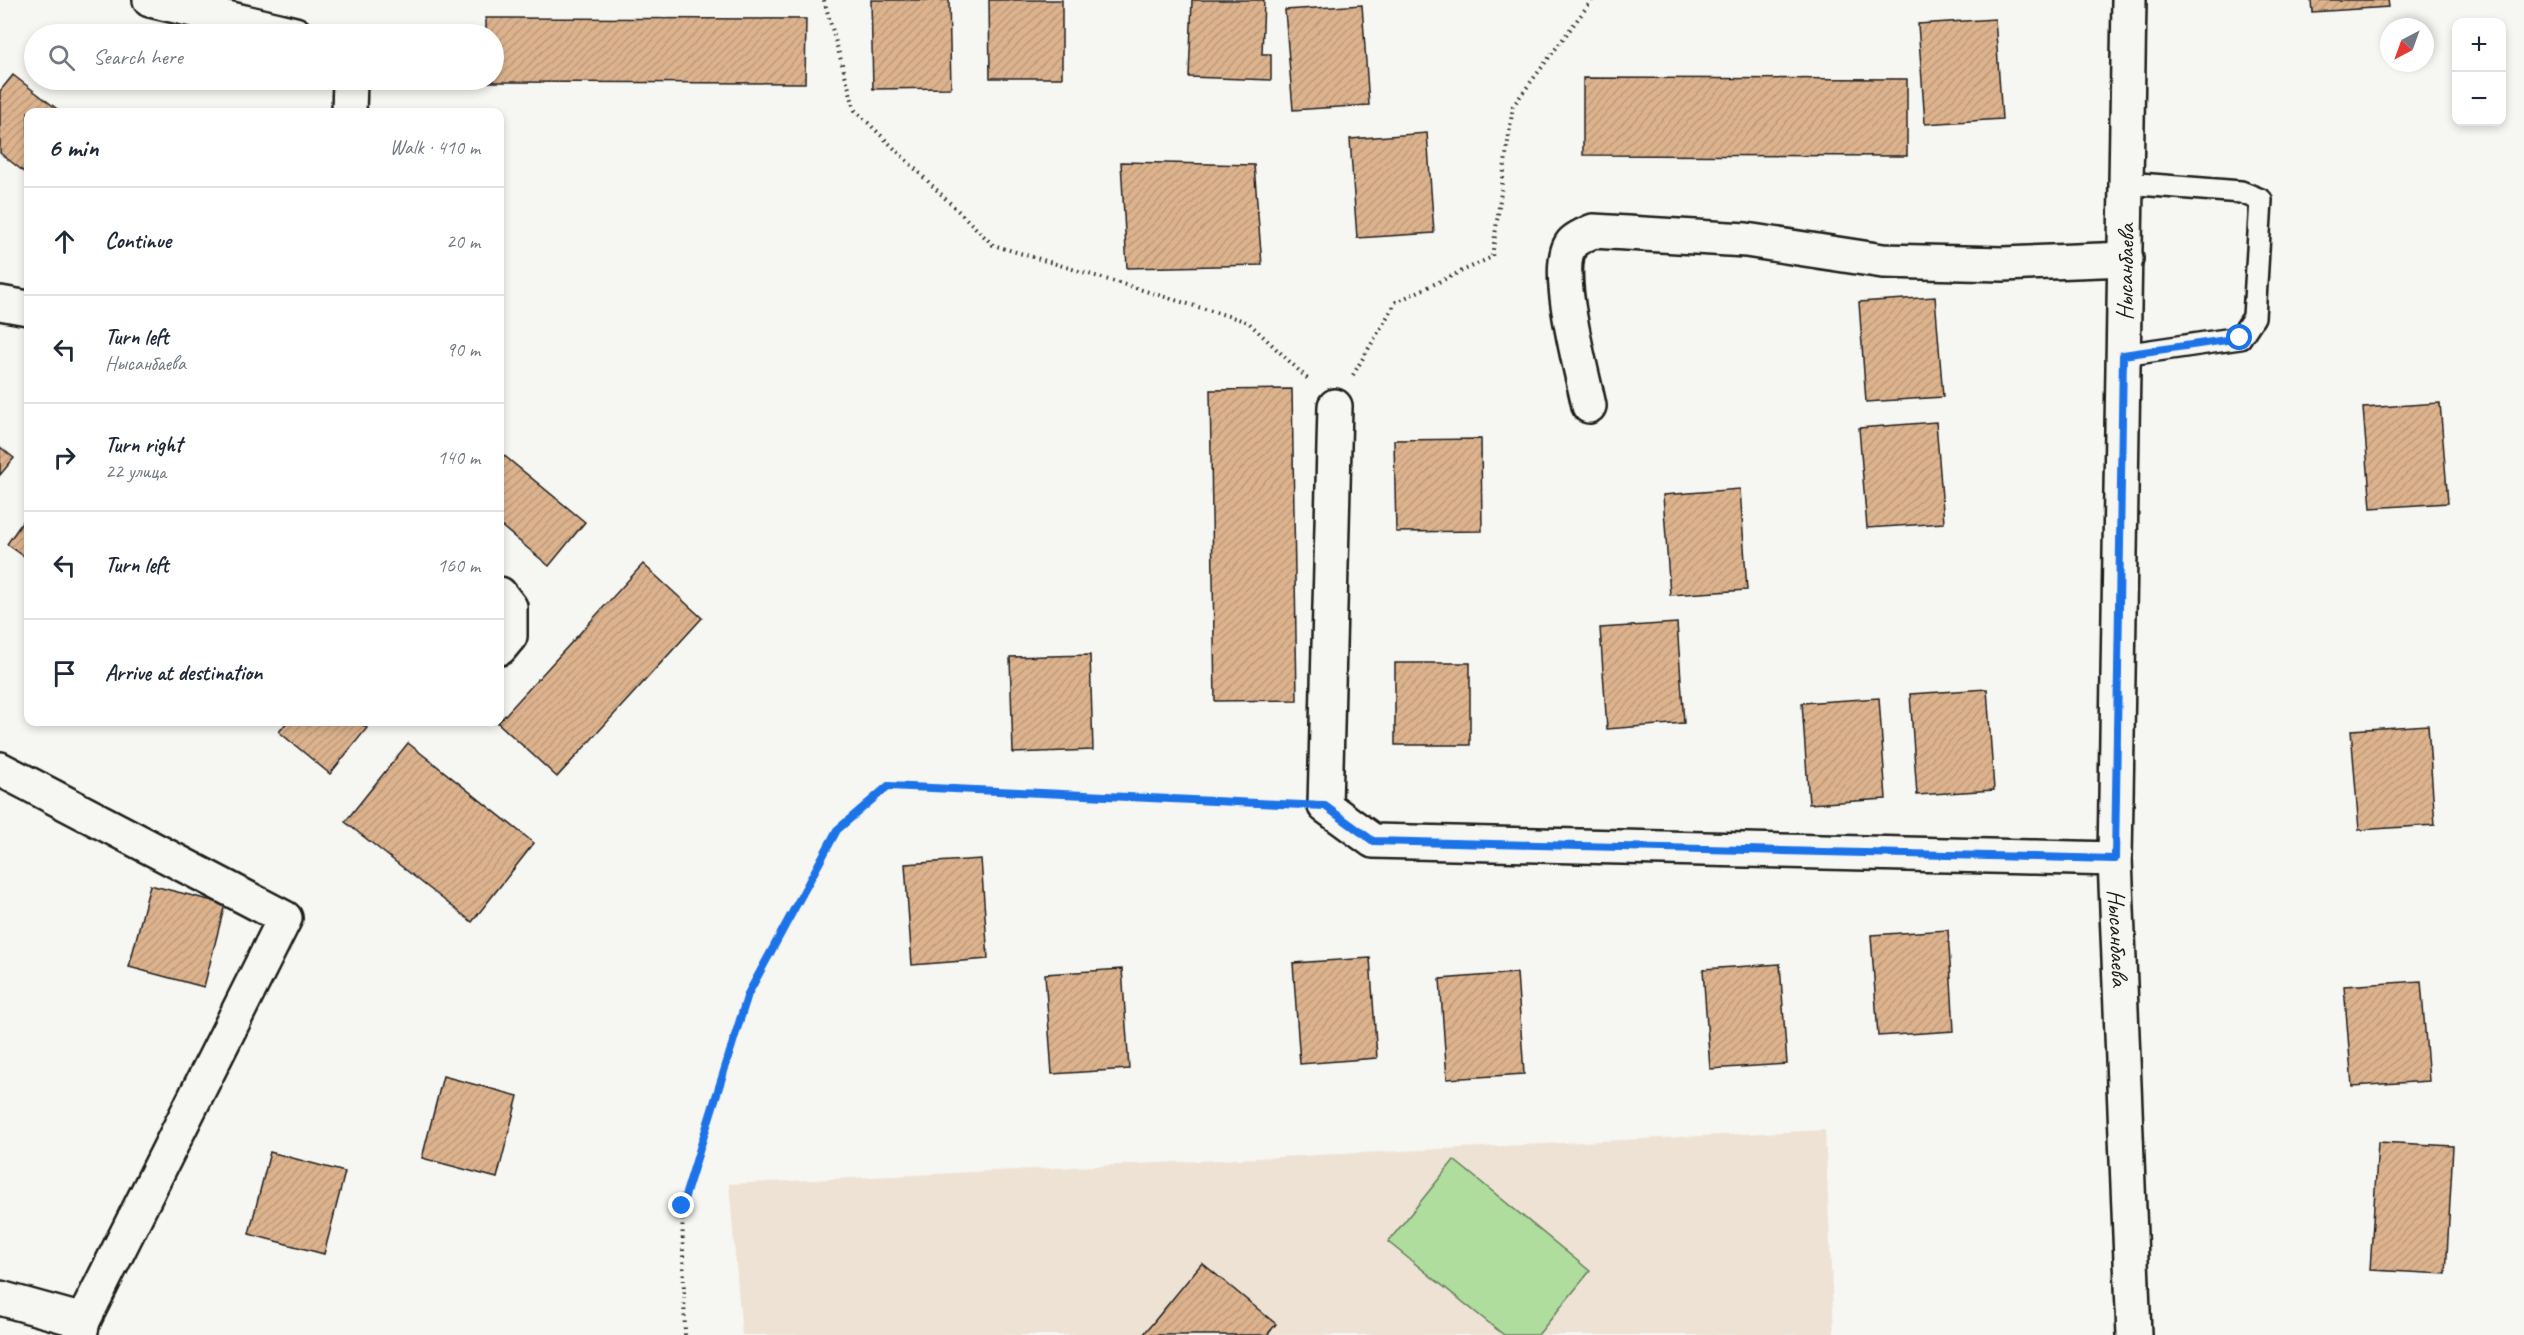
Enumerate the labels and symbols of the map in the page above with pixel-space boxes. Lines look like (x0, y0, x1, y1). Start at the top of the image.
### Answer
north arrow (2380, 18, 2434, 72)
street label: Нысанбаева (2109, 222, 2141, 321)
route start (2226, 324, 2252, 350)
street label: Нысанбаева (2101, 889, 2135, 988)
route end (668, 1192, 694, 1218)

